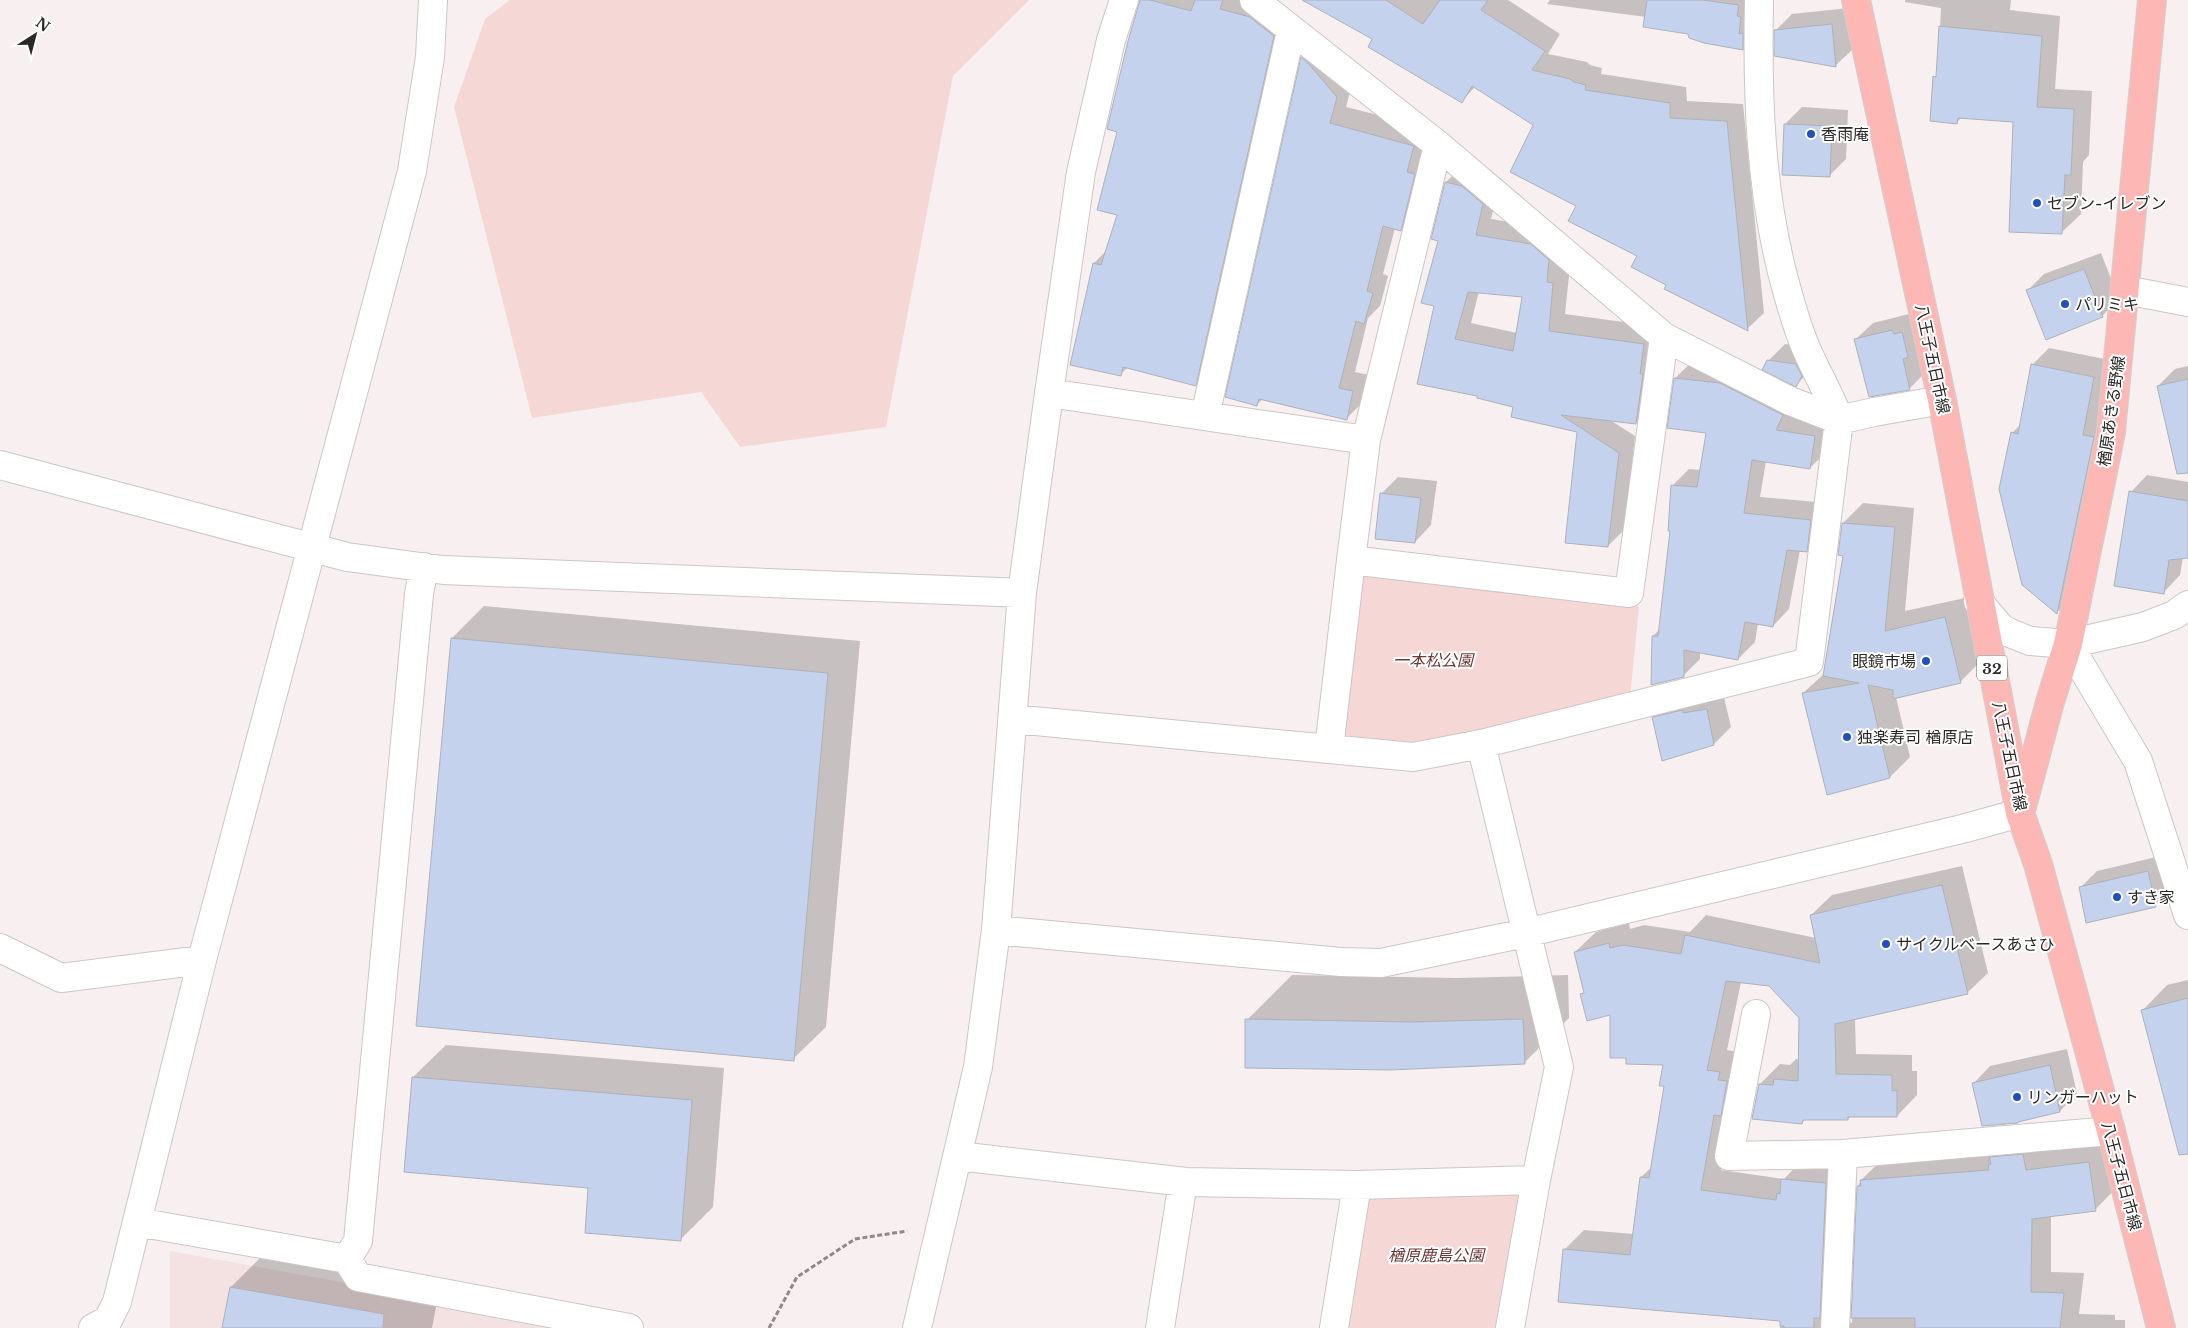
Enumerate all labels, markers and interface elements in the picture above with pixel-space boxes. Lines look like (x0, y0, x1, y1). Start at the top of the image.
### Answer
north arrow (10, 10, 60, 60)
text: N (32, 13, 53, 36)
place label: 香雨庵 (1821, 124, 1869, 144)
marker: 香雨庵 (1805, 128, 1817, 140)
place label: セブン-イレブン (2047, 193, 2166, 213)
marker: セブン-イレブン (2031, 197, 2043, 209)
place label: パリミキ (2075, 294, 2139, 314)
marker: パリミキ (2059, 298, 2071, 310)
street label: 八王子五日市線 (1912, 302, 1954, 416)
street label: 楢原あきる野線 (2093, 354, 2129, 468)
park label: 一本松公園 (1393, 650, 1475, 670)
place label: 眼鏡市場 (1852, 651, 1916, 671)
marker: 眼鏡市場 (1920, 655, 1932, 667)
road number: 32 (1977, 656, 2007, 680)
street label: 八王子五日市線 (1989, 699, 2031, 813)
place label: 独楽寿司 楢原店 (1857, 727, 1974, 747)
marker: 独楽寿司 楢原店 (1841, 731, 1853, 743)
place label: すき家 (2127, 887, 2175, 907)
marker: すき家 (2111, 891, 2123, 903)
place label: サイクルベースあさひ (1896, 934, 2054, 954)
marker: サイクルベースあさひ (1880, 938, 1892, 950)
place label: リンガーハット (2027, 1087, 2139, 1107)
marker: リンガーハット (2011, 1091, 2023, 1103)
street label: 八王子五日市線 (2098, 1119, 2146, 1233)
park label: 楢原鹿島公園 (1388, 1245, 1486, 1265)

